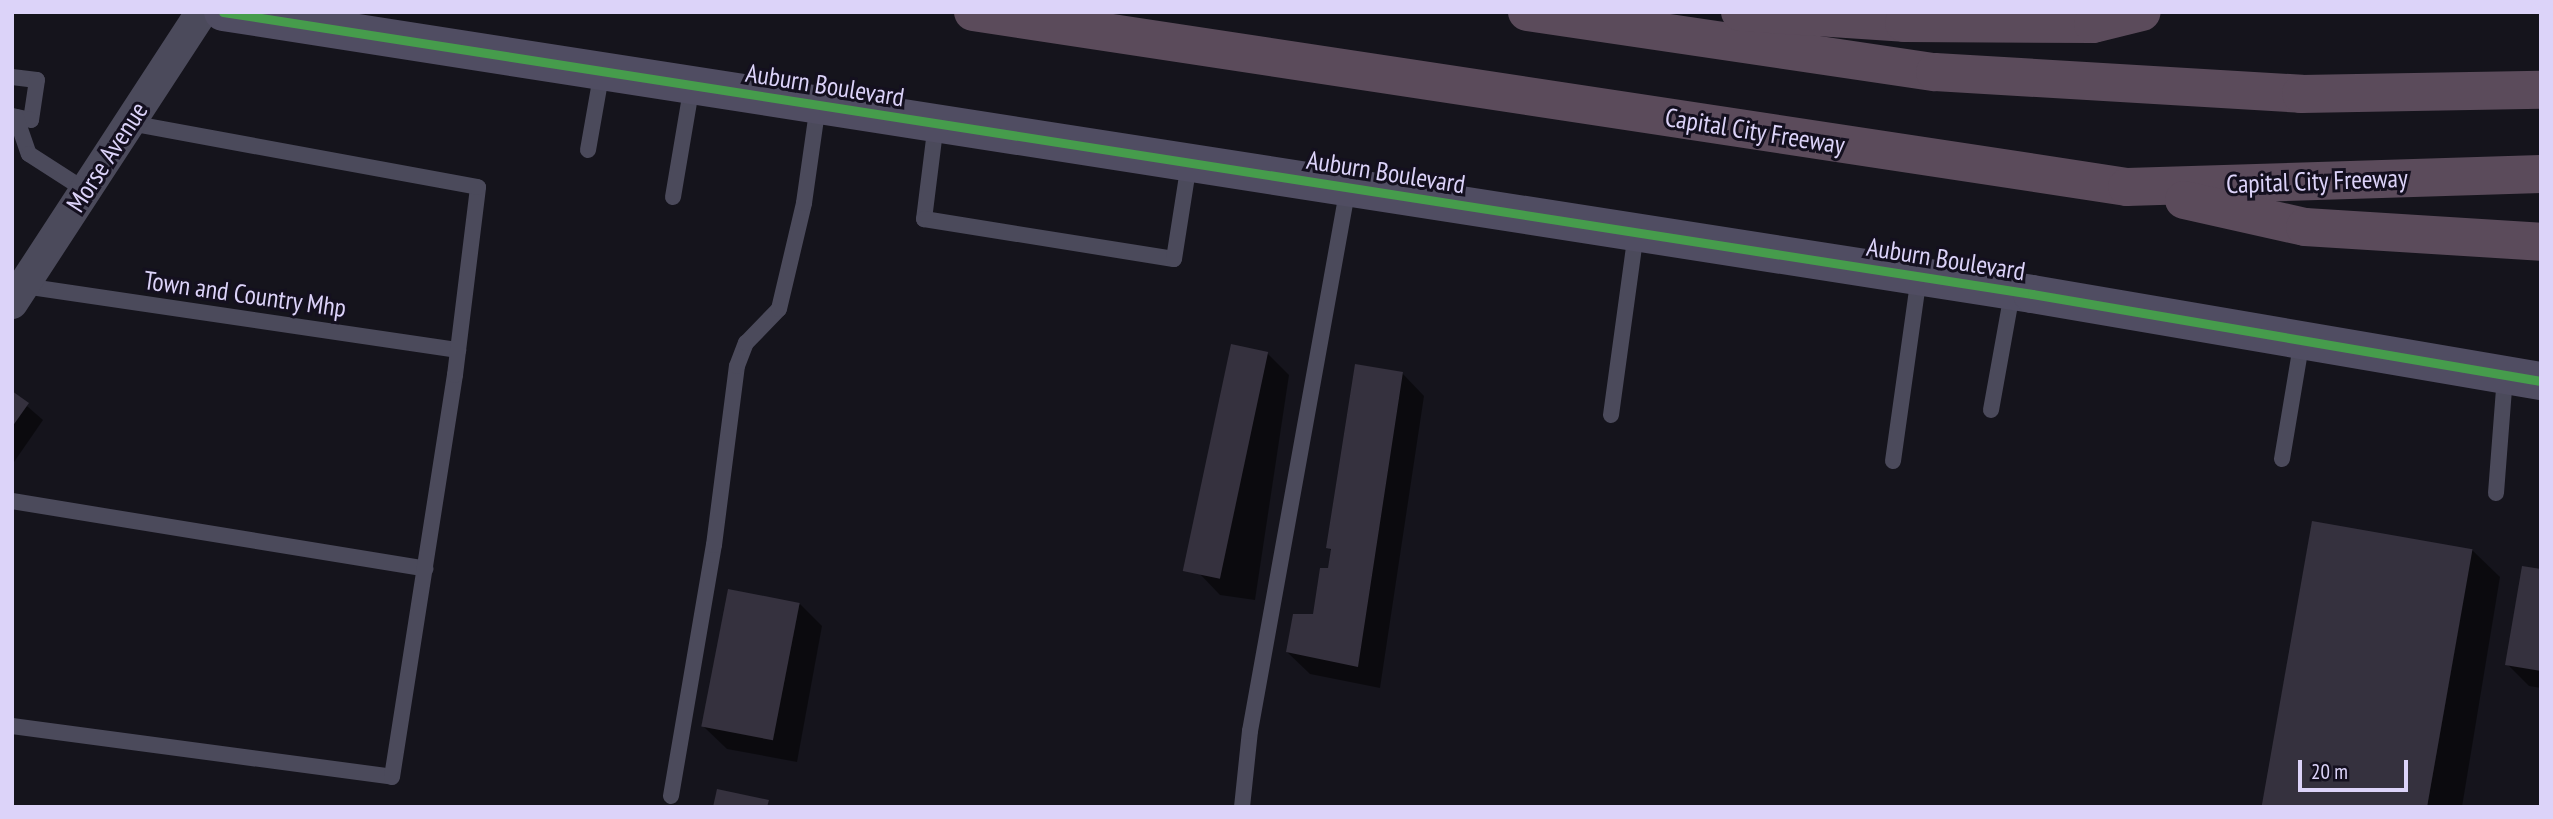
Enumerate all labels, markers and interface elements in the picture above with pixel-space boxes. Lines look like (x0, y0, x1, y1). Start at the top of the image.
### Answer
street label: Auburn Boulevard (743, 57, 907, 113)
street label: Morse Avenue (60, 96, 154, 218)
street label: Capital City Freeway (1663, 101, 1847, 161)
street label: Auburn Boulevard (1304, 144, 1468, 200)
street label: Capital City Freeway (2225, 162, 2409, 200)
street label: Auburn Boulevard (1864, 231, 2028, 287)
street label: Town and Country Mhp (141, 264, 349, 324)
scale bar (2301, 746, 2411, 790)
text: 20 m (2311, 758, 2348, 785)

